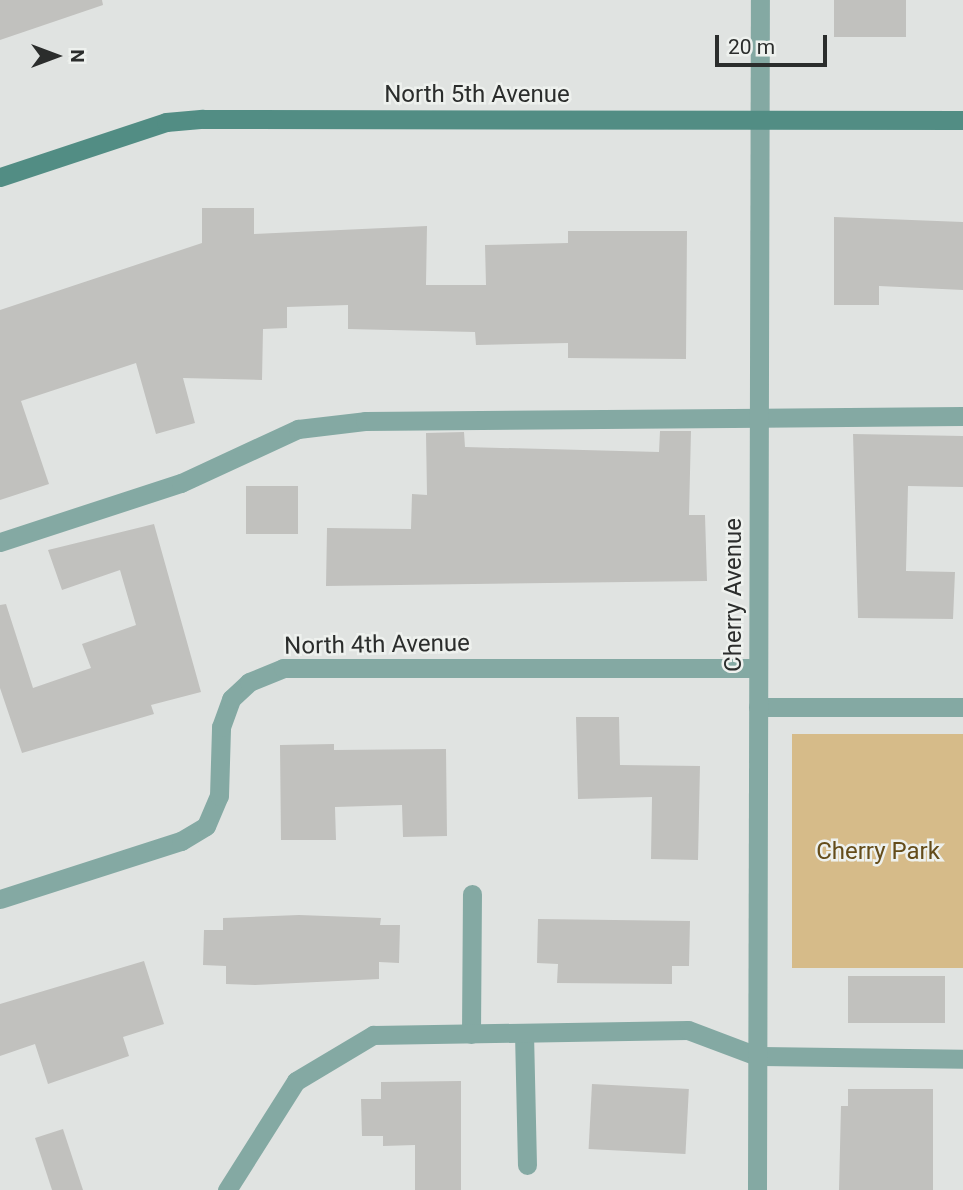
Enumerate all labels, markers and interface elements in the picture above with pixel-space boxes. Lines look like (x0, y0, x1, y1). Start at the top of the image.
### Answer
north arrow (21, 21, 91, 91)
scale bar (718, 21, 830, 65)
text: 20 m (728, 35, 775, 59)
text: N (66, 49, 89, 63)
street label: North 5th Avenue (384, 81, 570, 109)
street label: Cherry Avenue (720, 518, 748, 672)
street label: North 4th Avenue (284, 629, 470, 661)
park label: Cherry Park (816, 838, 940, 866)

